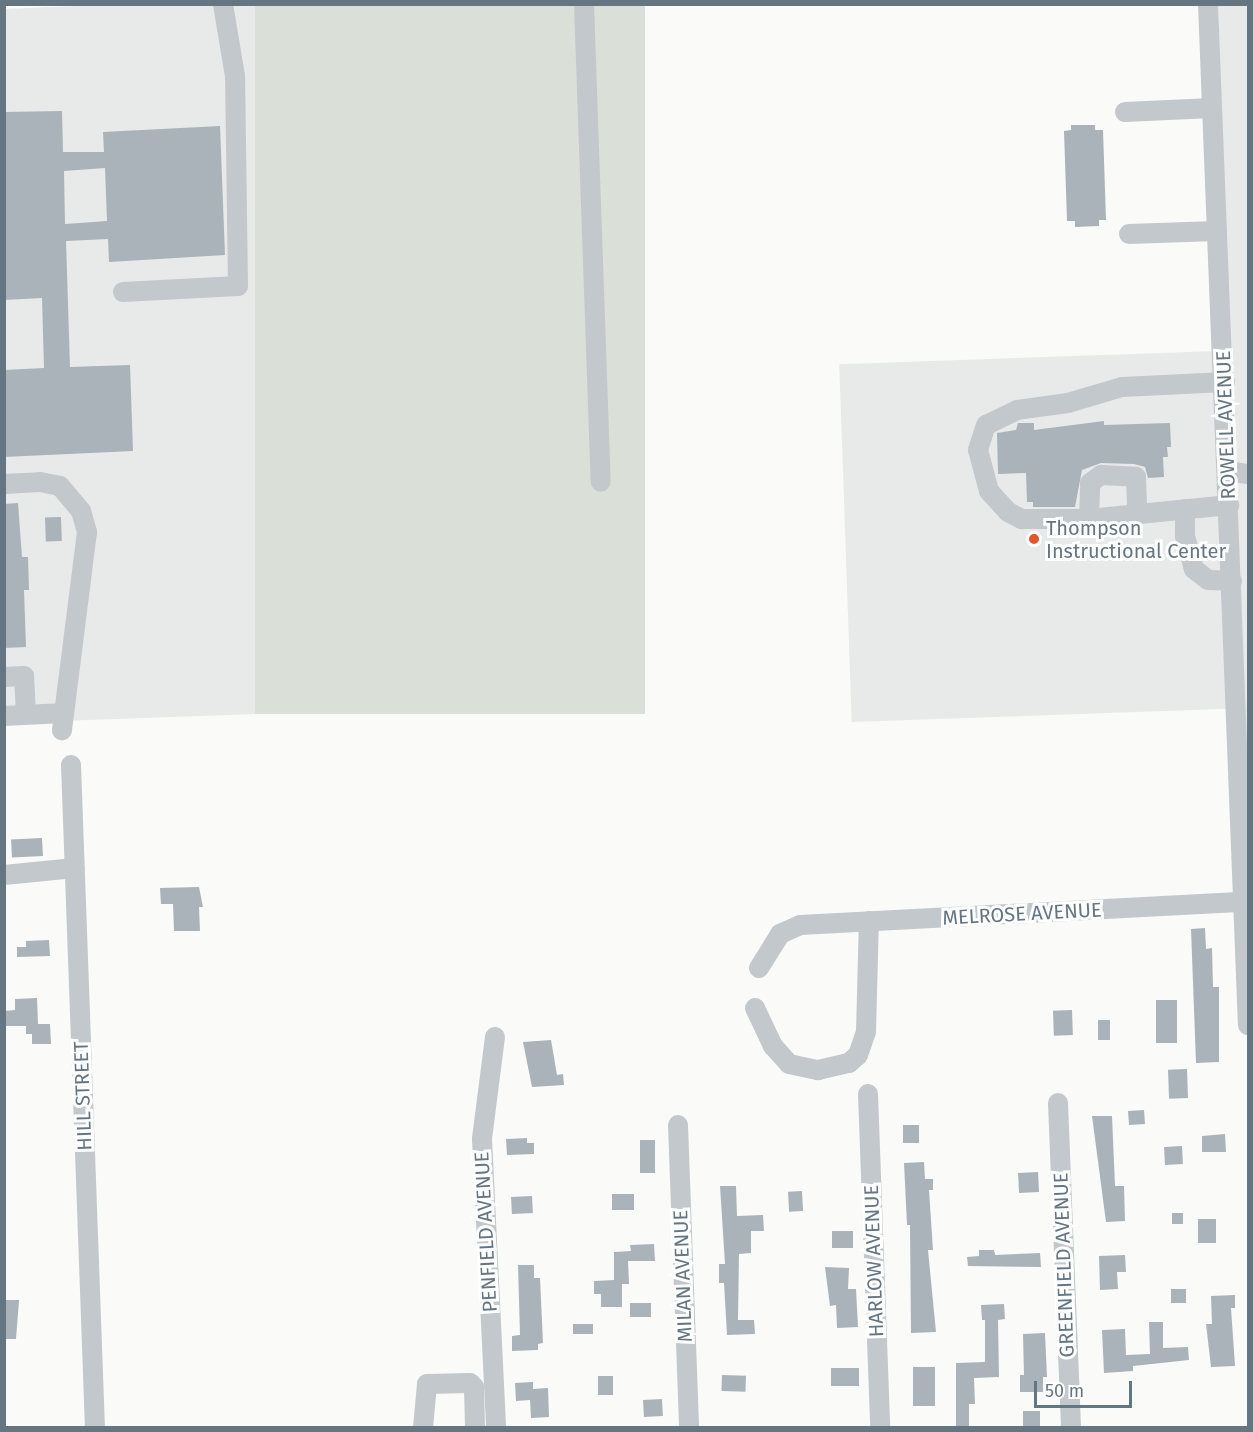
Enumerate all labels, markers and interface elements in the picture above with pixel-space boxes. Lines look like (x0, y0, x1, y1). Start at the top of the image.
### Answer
street label: ROWELL AVENUE (1211, 350, 1241, 500)
place label: Thompson Instructional Center (1046, 516, 1226, 563)
marker: Thompson Instructional Center (1027, 532, 1041, 546)
street label: MELROSE AVENUE (942, 898, 1102, 930)
street label: HILL STREET (69, 1041, 97, 1151)
street label: PENFIELD AVENUE (470, 1151, 502, 1313)
street label: GREENFIELD AVENUE (1049, 1172, 1079, 1358)
street label: HARLOW AVENUE (859, 1184, 889, 1338)
street label: MILAN AVENUE (669, 1209, 697, 1343)
scale bar (1037, 1369, 1134, 1407)
text: 50 m (1045, 1380, 1084, 1402)

